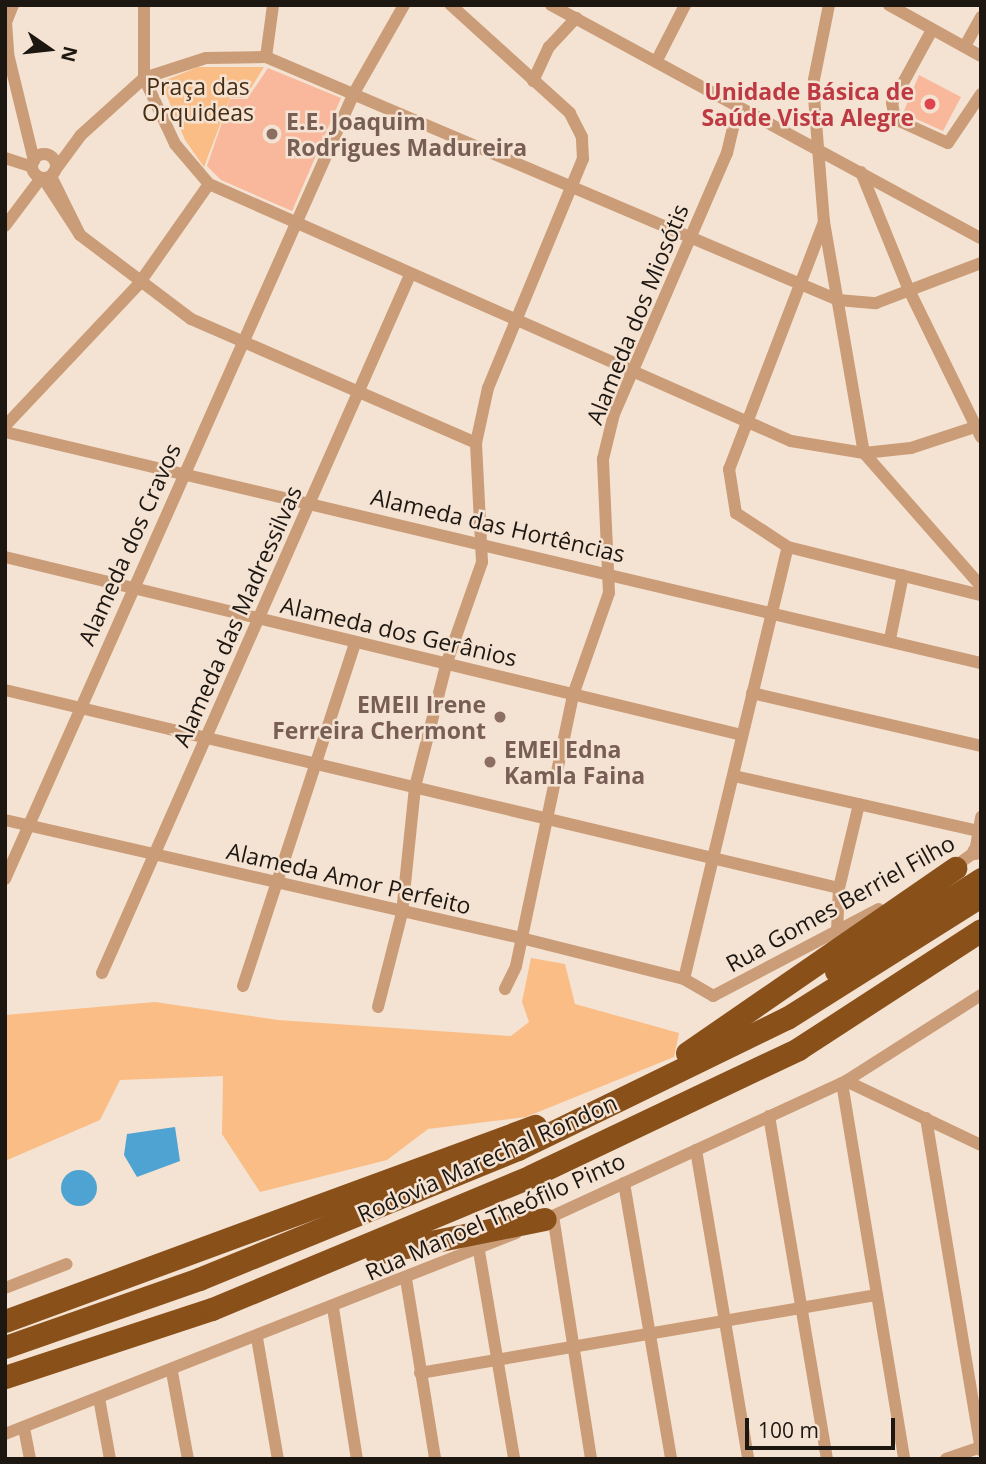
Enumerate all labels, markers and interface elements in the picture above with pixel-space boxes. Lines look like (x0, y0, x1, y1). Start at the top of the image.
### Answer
north arrow (14, 14, 84, 84)
text: N (55, 43, 84, 65)
park label: Praça das Orquideas (142, 72, 254, 126)
place label: Unidade Básica de Saúde Vista Alegre (701, 77, 914, 131)
marker: Unidade Básica de Saúde Vista Alegre (920, 94, 940, 114)
place label: E.E. Joaquim Rodrigues Madureira (286, 107, 527, 161)
marker: E.E. Joaquim Rodrigues Madureira (264, 126, 280, 142)
street label: Alameda dos Miosótis (580, 200, 694, 428)
street label: Alameda dos Cravos (72, 439, 186, 649)
street label: Alameda das Madressilvas (167, 481, 307, 751)
street label: Alameda das Hortências (368, 482, 628, 568)
street label: Alameda dos Gerânios (278, 590, 520, 672)
place label: EMEII Irene Ferreira Chermont (272, 690, 486, 744)
marker: EMEII Irene Ferreira Chermont (492, 709, 508, 725)
place label: EMEI Edna Kamla Faina (504, 735, 645, 789)
marker: EMEI Edna Kamla Faina (482, 754, 498, 770)
street label: Rua Gomes Berriel Filho (721, 829, 959, 977)
street label: Alameda Amor Perfeito (224, 836, 474, 920)
street label: Rodovia Marechal Rondon (353, 1088, 621, 1228)
street label: Rua Manoel Theófilo Pinto (361, 1146, 629, 1286)
scale bar (748, 1404, 898, 1448)
text: 100 m (758, 1416, 819, 1444)

